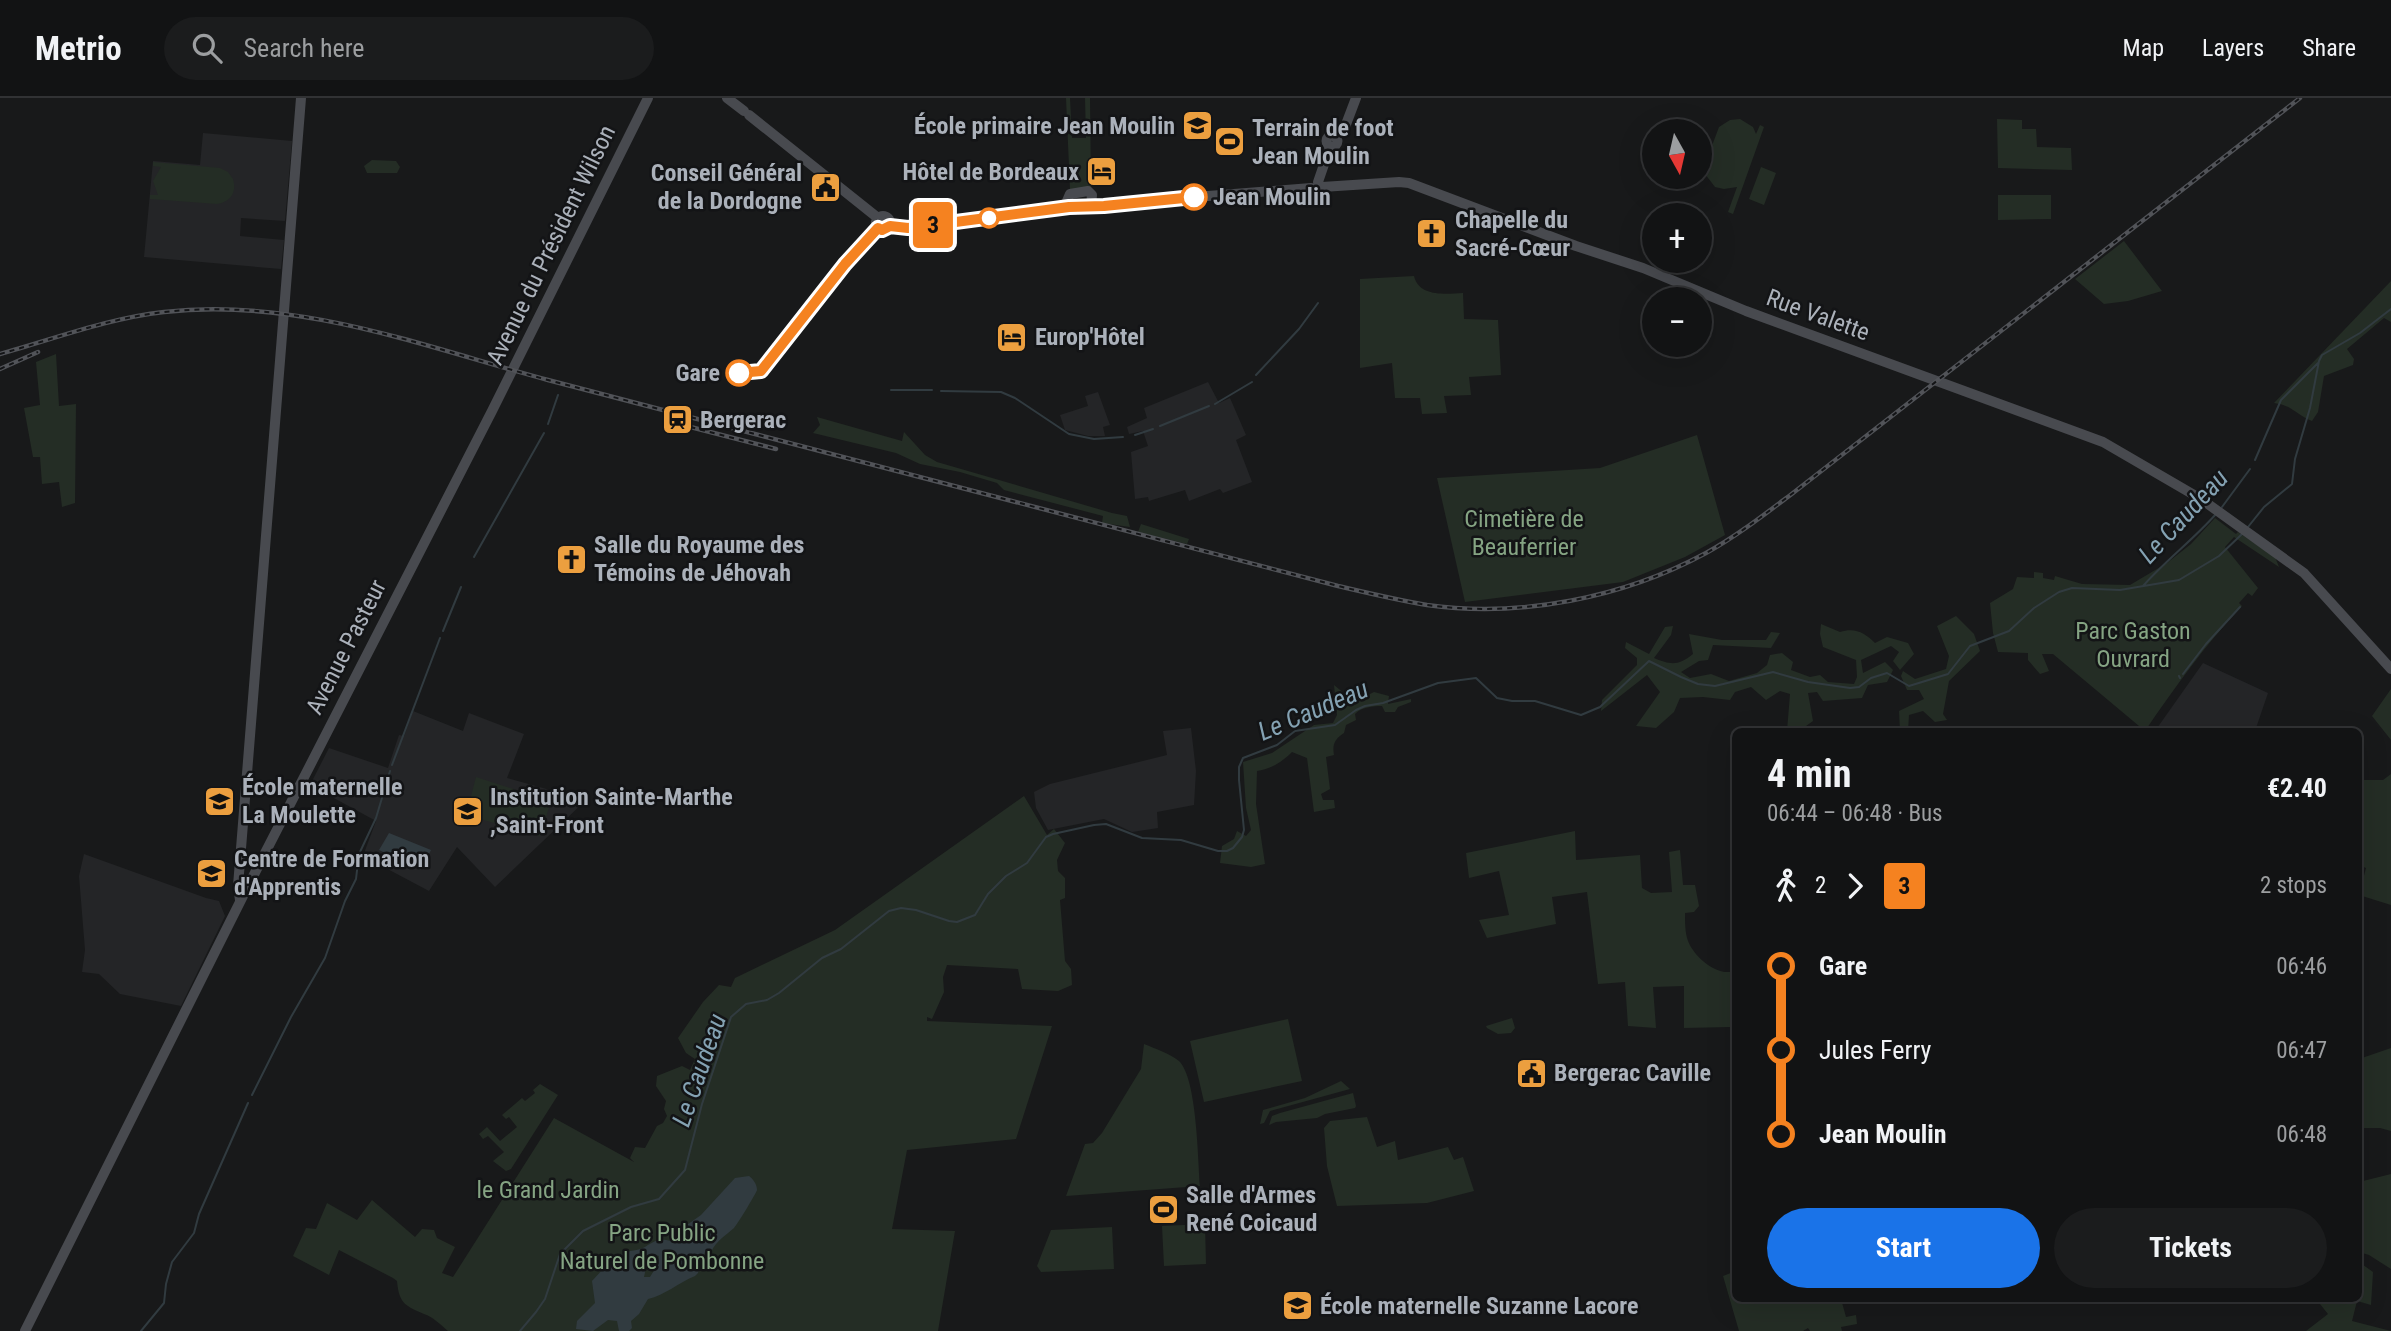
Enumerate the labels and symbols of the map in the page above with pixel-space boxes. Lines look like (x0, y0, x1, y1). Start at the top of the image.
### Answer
school or university icon: École primaire Jean Moulin (1181, 109, 1215, 143)
place label: École primaire Jean Moulin (914, 112, 1175, 140)
place label: Terrain de foot Jean Moulin (1252, 114, 1394, 170)
north arrow (1642, 119, 1712, 189)
street label: Avenue du Président Wilson (481, 121, 621, 369)
sports icon: Terrain de foot Jean Moulin (1212, 125, 1246, 159)
hotel icon: Hôtel de Bordeaux (1085, 155, 1119, 189)
place label: Hôtel de Bordeaux (903, 158, 1079, 186)
place label: Conseil Général de la Dordogne (651, 159, 802, 215)
public building icon: Conseil Général de la Dordogne (808, 170, 842, 204)
place label: Jean Moulin (1213, 183, 1331, 211)
marker: Jean Moulin (1181, 184, 1207, 210)
line badge: 3 (910, 202, 956, 248)
place label: Chapelle du Sacré-Cœur (1455, 206, 1570, 262)
unlabelled marker (979, 208, 999, 228)
church icon: Chapelle du Sacré-Cœur (1415, 217, 1449, 251)
street label: Rue Valette (1763, 283, 1873, 347)
hotel icon: Europ'Hôtel (995, 320, 1029, 354)
place label: Europ'Hôtel (1035, 323, 1145, 351)
place label: Gare (675, 359, 720, 387)
marker: Gare (726, 360, 752, 386)
station icon: Bergerac (660, 403, 694, 437)
place label: Bergerac (700, 406, 786, 434)
water label: Le Caudeau (2132, 463, 2234, 569)
park label: Cimetière de Beauferrier (1464, 505, 1584, 561)
place label: Salle du Royaume des Témoins de Jéhovah (594, 531, 804, 587)
church icon: Salle du Royaume des Témoins de Jéhovah (554, 542, 588, 576)
street label: Avenue Pasteur (300, 575, 392, 719)
park label: Parc Gaston Ouvrard (2075, 617, 2191, 673)
water label: Le Caudeau (1253, 673, 1373, 747)
place label: École maternelle La Moulette (242, 773, 402, 829)
place label: Institution Sainte-Marthe ,Saint-Front (490, 783, 733, 839)
school or university icon: École maternelle La Moulette (202, 784, 236, 818)
school or university icon: Institution Sainte-Marthe ,Saint-Front (450, 794, 484, 828)
place label: Centre de Formation d'Apprentis (234, 845, 429, 901)
school or university icon: Centre de Formation d'Apprentis (194, 856, 228, 890)
water label: Le Caudeau (666, 1010, 732, 1130)
public building icon: Bergerac Caville (1514, 1056, 1548, 1090)
place label: Bergerac Caville (1554, 1059, 1711, 1087)
park label: le Grand Jardin (476, 1176, 620, 1204)
place label: Salle d'Armes René Coicaud (1186, 1181, 1317, 1237)
sports icon: Salle d'Armes René Coicaud (1146, 1192, 1180, 1226)
park label: Parc Public Naturel de Pombonne (560, 1219, 764, 1275)
school or university icon: École maternelle Suzanne Lacore (1280, 1289, 1314, 1323)
place label: École maternelle Suzanne Lacore (1320, 1292, 1638, 1320)

